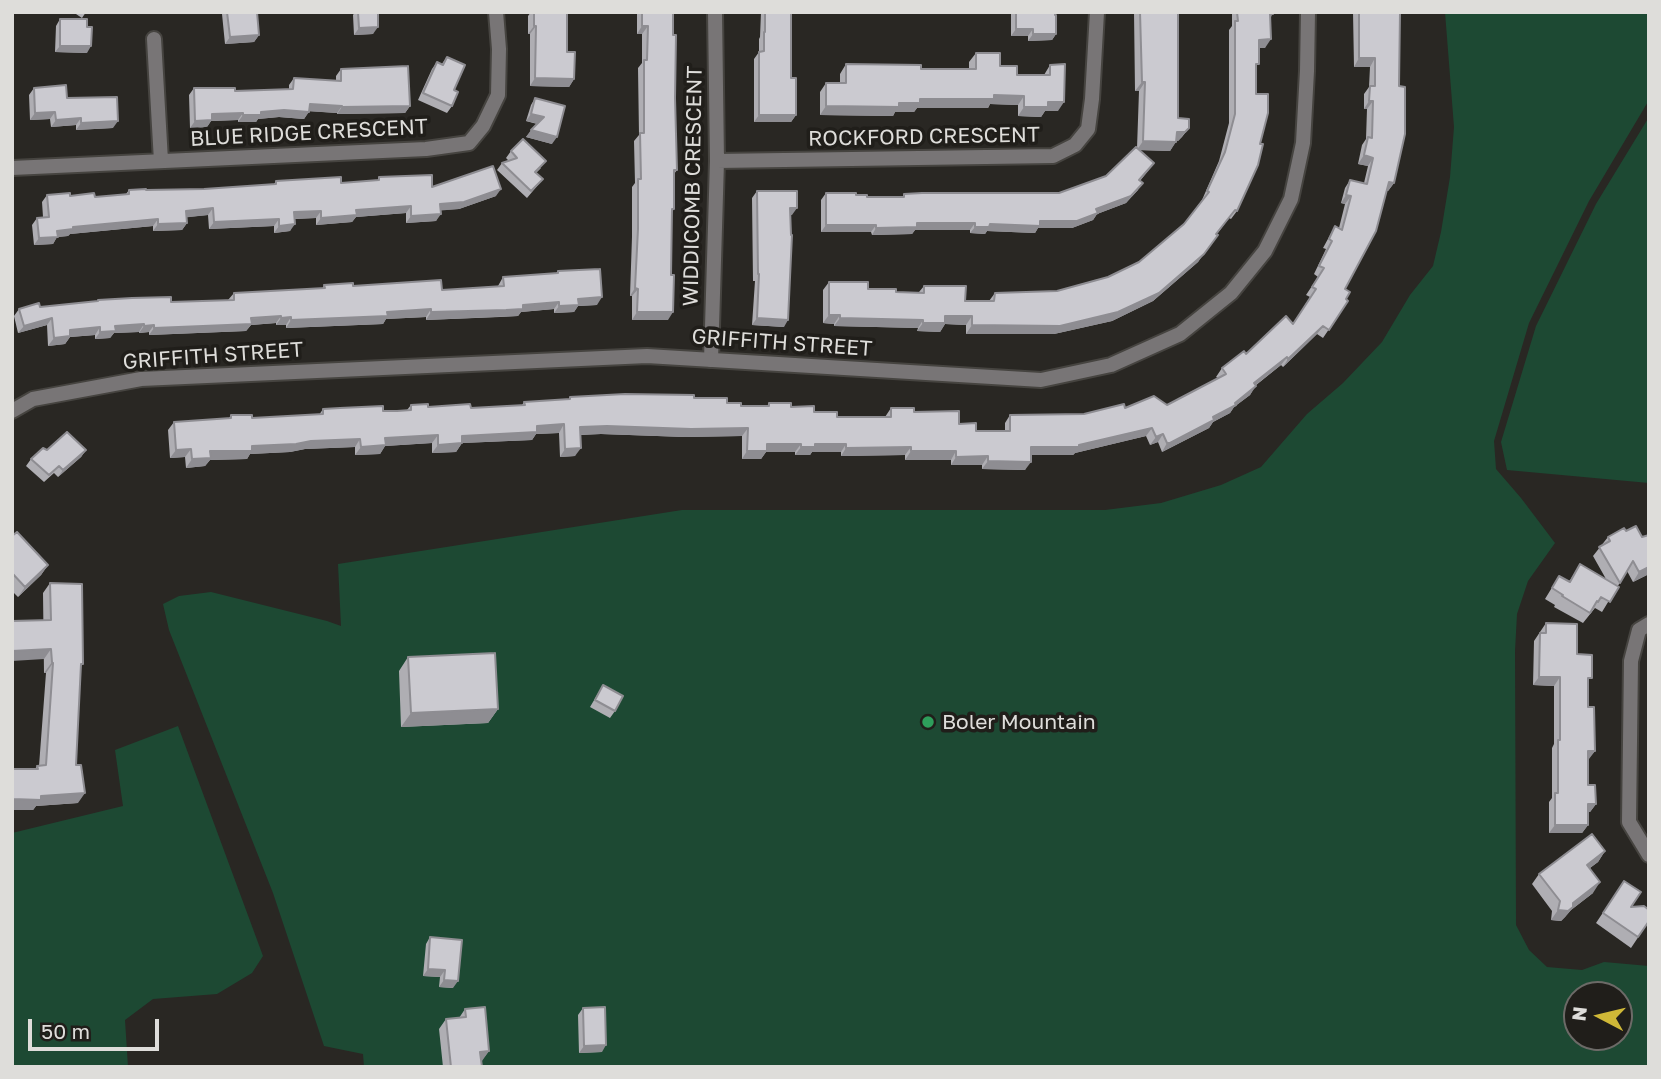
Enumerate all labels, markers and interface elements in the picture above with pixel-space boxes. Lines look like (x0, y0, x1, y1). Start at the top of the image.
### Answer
street label: WIDDICOMB CRESCENT (678, 65, 708, 307)
street label: BLUE RIDGE CRESCENT (189, 114, 429, 152)
street label: ROCKFORD CRESCENT (808, 122, 1040, 152)
street label: GRIFFITH STREET (691, 324, 873, 362)
street label: GRIFFITH STREET (122, 337, 304, 375)
place label: Boler Mountain (942, 709, 1096, 735)
marker: Boler Mountain (920, 714, 936, 730)
north arrow (1563, 981, 1633, 1051)
text: N (1566, 1005, 1591, 1022)
scale bar (32, 1006, 163, 1050)
text: 50 m (41, 1018, 90, 1044)

